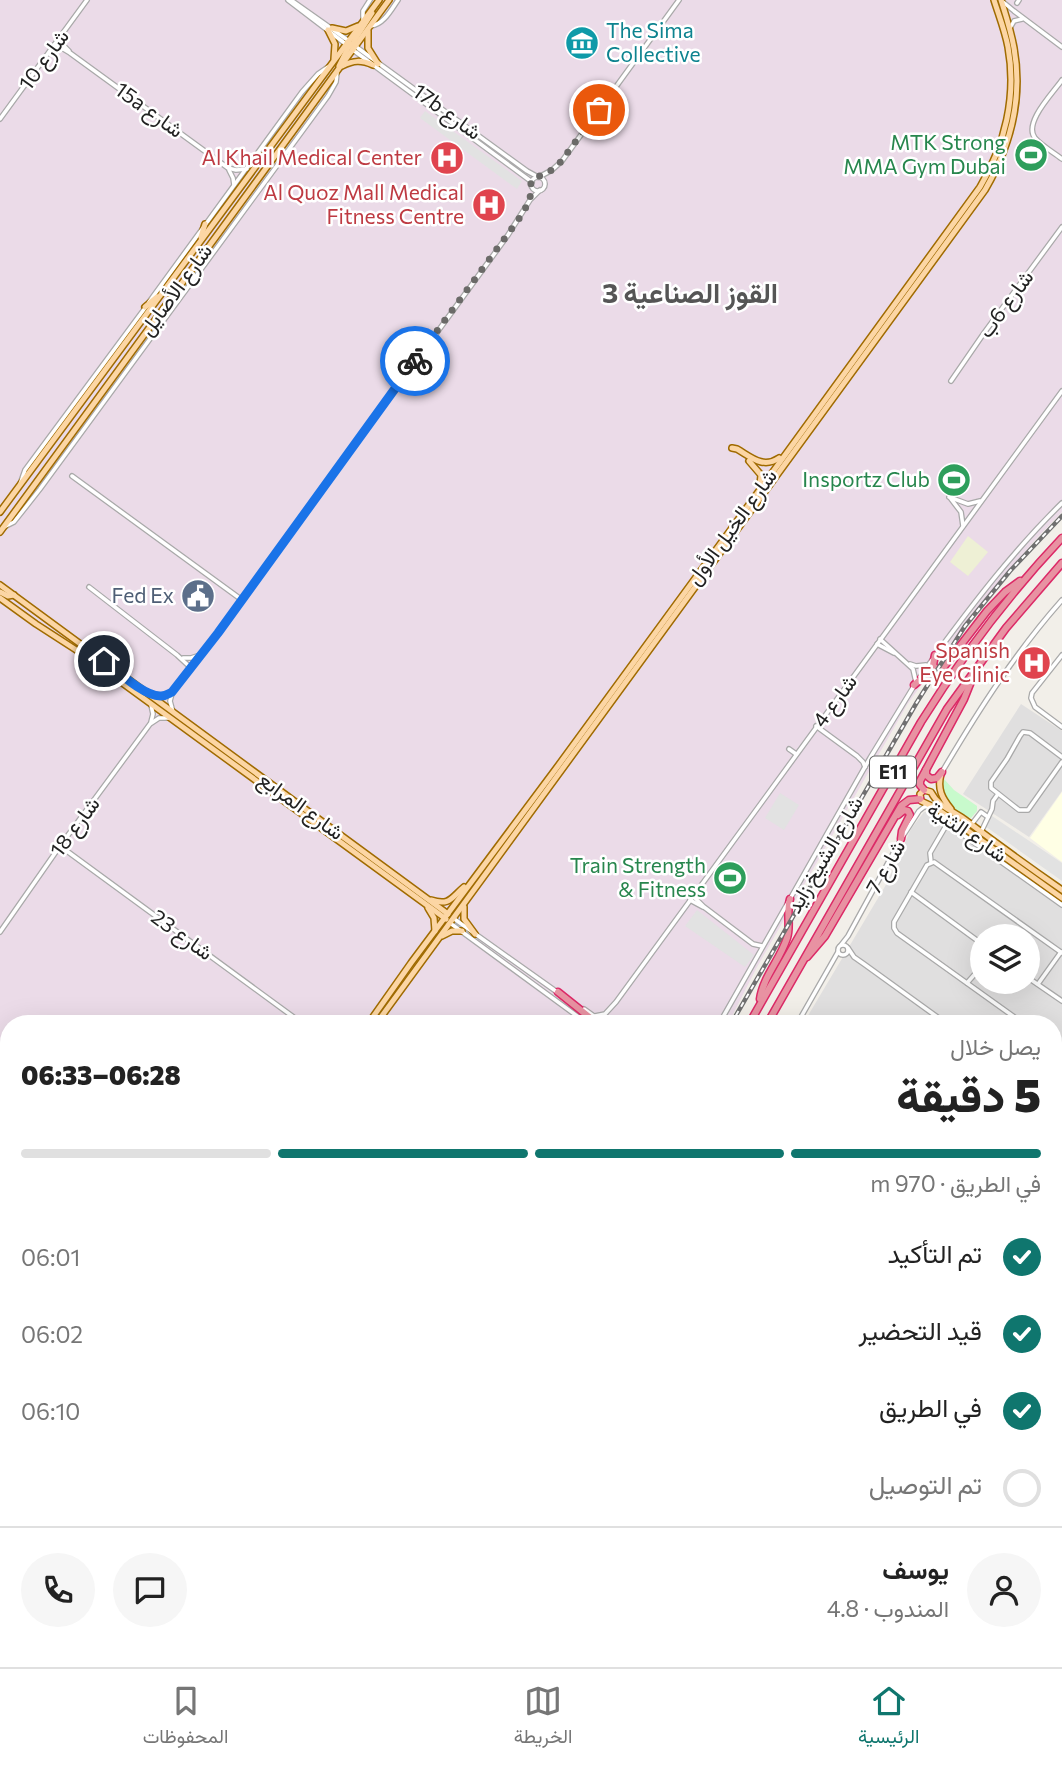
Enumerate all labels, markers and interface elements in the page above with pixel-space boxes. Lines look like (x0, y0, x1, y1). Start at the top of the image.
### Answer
place label: The Sima Collective (606, 17, 701, 66)
street label: شارع 10 (12, 24, 76, 96)
museum icon: The Sima Collective (563, 24, 601, 62)
street label: 15a شارع (109, 76, 189, 144)
street label: 17b شارع (407, 78, 487, 146)
pin (569, 80, 629, 140)
icon: bag (580, 91, 618, 129)
place label: MTK Strong MMA Gym Dubai (843, 129, 1006, 178)
sports icon: MTK Strong MMA Gym Dubai (1012, 136, 1050, 174)
hospital icon: Al Khail Medical Center (428, 139, 466, 177)
place label: Al Khail Medical Center (202, 144, 422, 169)
place label: Al Quoz Mall Medical Fitness Centre (263, 179, 464, 228)
hospital icon: Al Quoz Mall Medical Fitness Centre (470, 186, 508, 224)
street label: شارع الأصايل (133, 238, 219, 342)
street label: شارع 6ب (972, 264, 1040, 344)
district label: القوز الصناعية 3 (602, 275, 778, 311)
courier (380, 326, 450, 396)
icon: bike (396, 342, 434, 380)
sports icon: Insportz Club (935, 461, 973, 499)
street label: شارع الخيل الأول (680, 463, 784, 591)
place label: Insportz Club (802, 466, 930, 491)
public building icon: Fed Ex (179, 577, 217, 615)
place label: Fed Ex (112, 582, 174, 607)
pin (74, 631, 134, 691)
place label: Spanish Eye Clinic (919, 637, 1010, 686)
icon: home (85, 642, 123, 680)
hospital icon: Spanish Eye Clinic (1015, 644, 1053, 682)
street label: شارع 4 (806, 669, 864, 733)
road number: E11 (870, 757, 916, 788)
street label: شارع المرابع (252, 765, 350, 847)
street label: شارع 18 (44, 791, 106, 863)
street label: شارع الشيخ زايد (780, 792, 870, 918)
street label: شارع الثنية (922, 795, 1012, 869)
street label: شارع 7 (860, 835, 912, 899)
place label: Train Strength & Fitness (570, 852, 706, 901)
sports icon: Train Strength & Fitness (711, 859, 749, 897)
street label: شارع 23 (145, 903, 219, 967)
map controls (970, 924, 1040, 994)
button: layers (970, 924, 1040, 994)
text: يصل خلال (950, 1032, 1041, 1060)
text: 06:28–06:33 (21, 1059, 181, 1090)
text: 5 دقيقة (896, 1065, 1041, 1121)
text: في الطريق · 970 m (870, 1169, 1041, 1197)
text: تم التأكيد (887, 1237, 982, 1268)
icon: check (1003, 1238, 1041, 1276)
text: 06:01 (21, 1243, 80, 1271)
text: قيد التحضير (859, 1314, 982, 1345)
icon: check (1003, 1315, 1041, 1353)
text: 06:02 (21, 1320, 83, 1348)
text: في الطريق (879, 1391, 982, 1422)
icon: check (1003, 1392, 1041, 1430)
text: 06:10 (21, 1397, 80, 1425)
text: تم التوصيل (869, 1468, 982, 1499)
button: phone (21, 1553, 95, 1627)
button: chat (113, 1553, 187, 1627)
text: يوسف (882, 1553, 949, 1584)
button: person (967, 1553, 1041, 1627)
text: المندوب · 4.8 (827, 1594, 949, 1622)
tab: المحفوظات (143, 1682, 228, 1753)
tab: الخريطة (514, 1682, 572, 1753)
tab: الرئيسية (858, 1682, 919, 1753)

